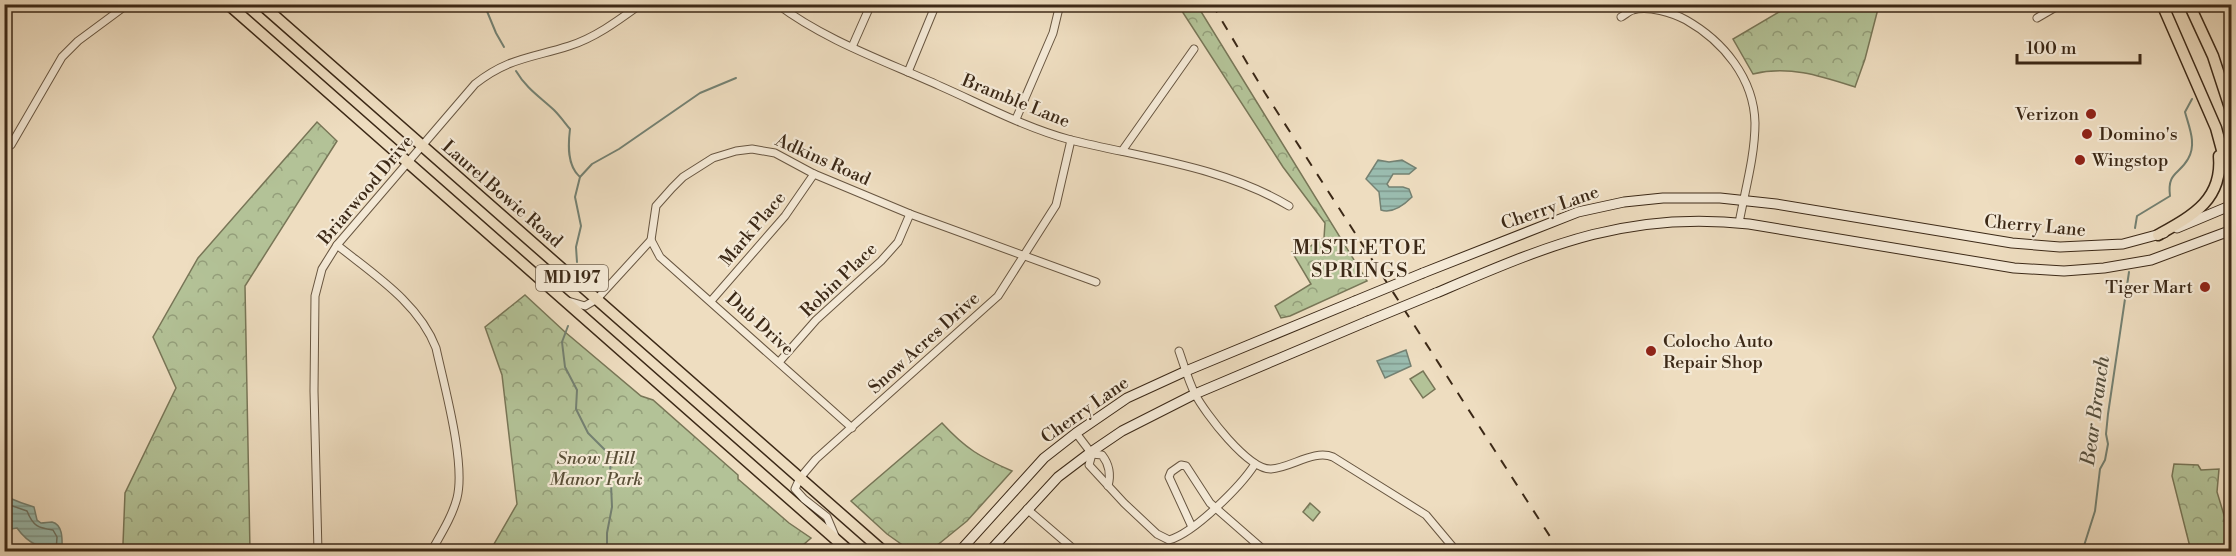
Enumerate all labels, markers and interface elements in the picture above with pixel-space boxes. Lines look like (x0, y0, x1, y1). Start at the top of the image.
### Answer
scale bar (2017, 27, 2140, 65)
text: 100 m (2026, 37, 2077, 60)
street label: Bramble Lane (958, 69, 1073, 133)
place label: Verizon (2014, 103, 2079, 126)
marker: Verizon (2084, 107, 2098, 121)
place label: Domino's (2099, 123, 2178, 146)
marker: Domino's (2080, 127, 2094, 141)
street label: Adkins Road (771, 128, 875, 191)
street label: Briarwood Drive (313, 130, 419, 250)
street label: Laurel Bowie Road (437, 135, 568, 253)
place label: Wingstop (2091, 149, 2168, 172)
marker: Wingstop (2073, 153, 2087, 167)
street label: Cherry Lane (1498, 181, 1602, 235)
street label: Mark Place (715, 187, 791, 271)
street label: Cherry Lane (1983, 210, 2087, 242)
district label: MISTLETOE SPRINGS (1293, 236, 1427, 284)
street label: Robin Place (796, 238, 882, 322)
road number: MD 197 (536, 265, 608, 291)
place label: Tiger Mart (2105, 276, 2194, 299)
marker: Tiger Mart (2198, 280, 2212, 294)
street label: Dub Drive (721, 287, 799, 361)
street label: Snow Acres Drive (864, 287, 984, 399)
place label: Colocho Auto Repair Shop (1663, 330, 1773, 374)
marker: Colocho Auto Repair Shop (1644, 344, 1658, 358)
water label: Bear Branch (2076, 354, 2116, 468)
street label: Cherry Lane (1037, 371, 1133, 449)
park label: Snow Hill Manor Park (549, 447, 643, 491)

